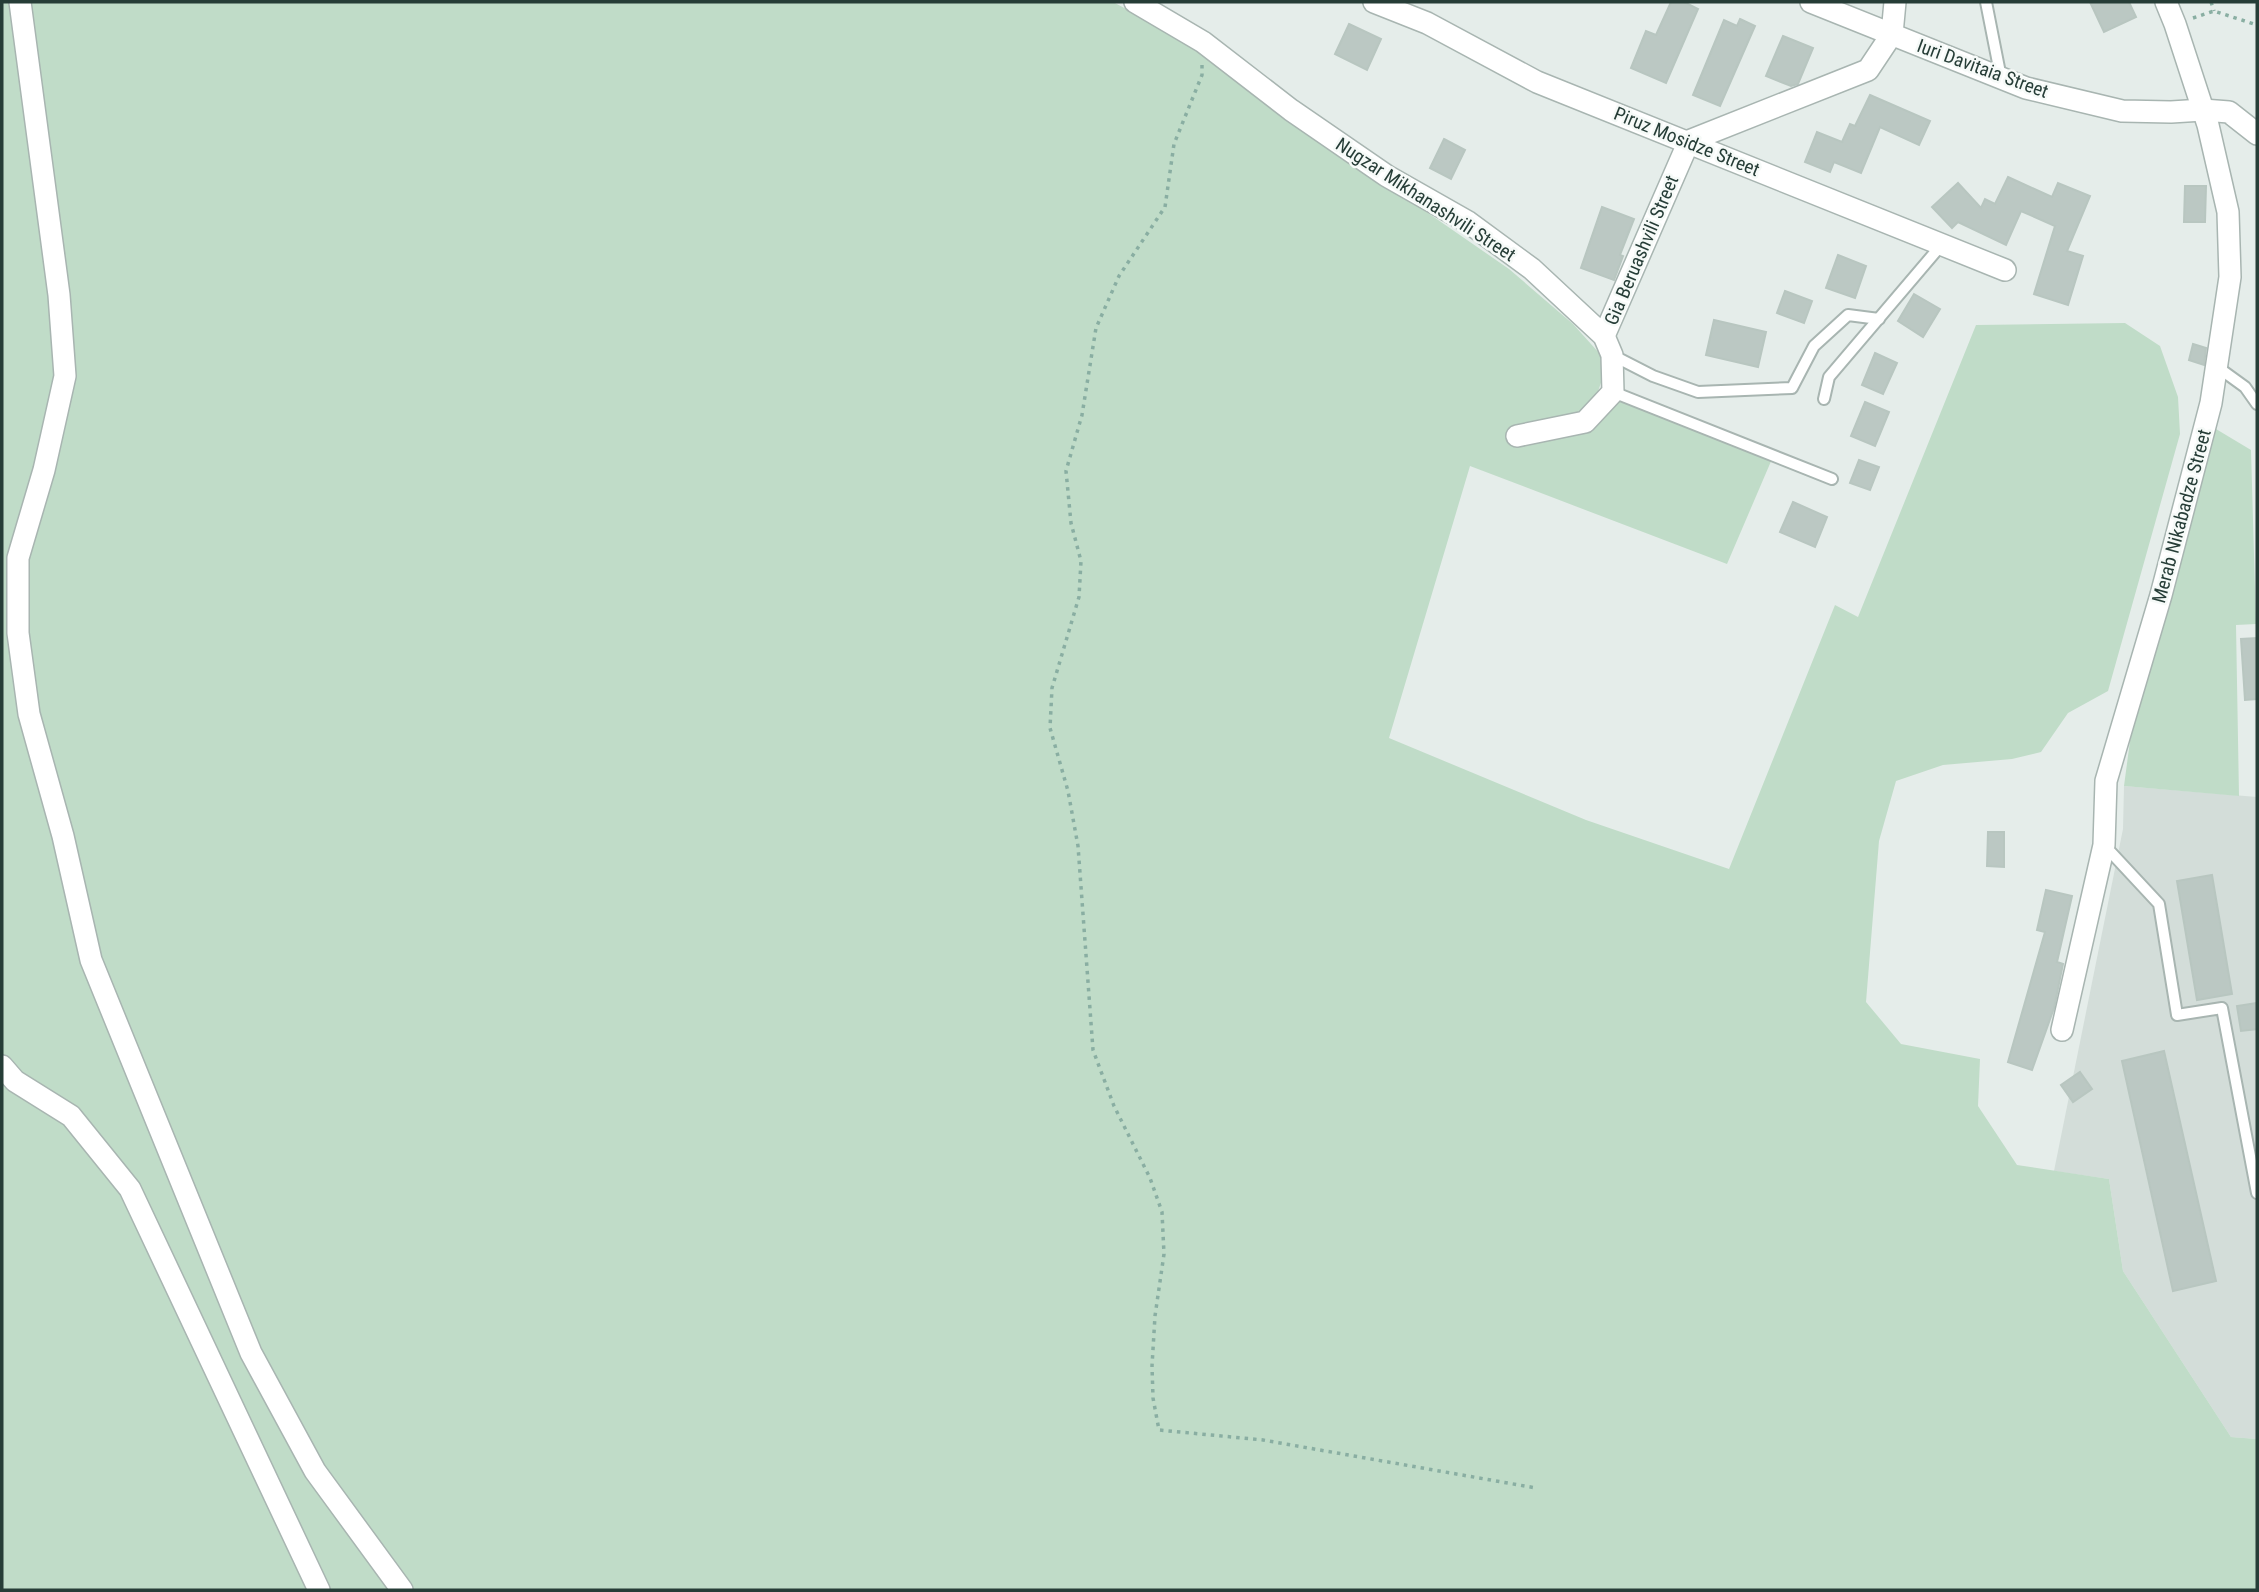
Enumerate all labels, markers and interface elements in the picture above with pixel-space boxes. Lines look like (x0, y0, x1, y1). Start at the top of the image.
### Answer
street label: Iuri Davitaia Street (1914, 34, 2052, 103)
street label: Piruz Mosidze Street (1611, 102, 1763, 181)
street label: Nugzar Mikhanashvili Street (1332, 133, 1520, 266)
street label: Gia Beruashvili Street (1600, 172, 1683, 328)
street label: Merab Nikabadze Street (2147, 427, 2216, 606)

